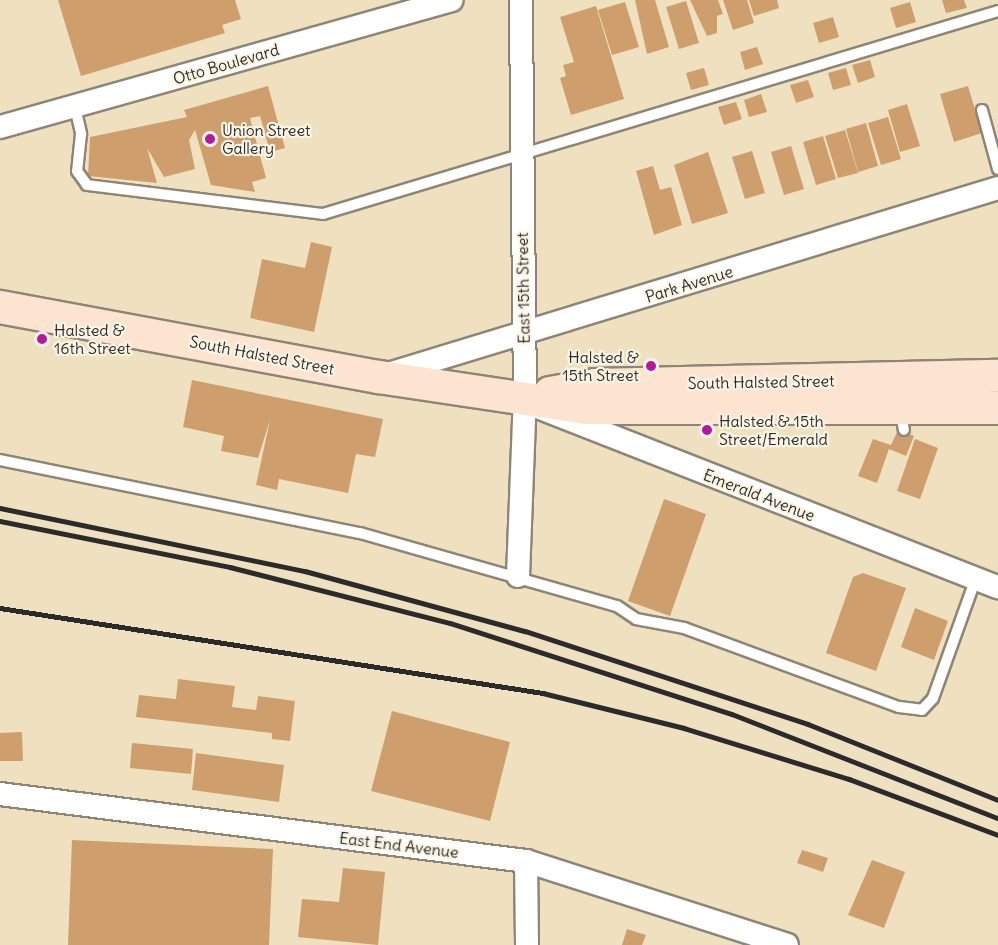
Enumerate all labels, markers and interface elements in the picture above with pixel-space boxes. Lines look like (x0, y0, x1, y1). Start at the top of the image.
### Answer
street label: Otto Boulevard (171, 40, 281, 88)
place label: Union Street Gallery (222, 120, 310, 158)
marker: Union Street Gallery (203, 132, 217, 146)
street label: East 15th Street (512, 232, 534, 344)
street label: Park Avenue (643, 262, 735, 306)
place label: Halsted & 16th Street (54, 320, 131, 358)
marker: Halsted & 16th Street (35, 332, 49, 346)
street label: South Halsted Street (188, 332, 336, 378)
place label: Halsted & 15th Street (562, 347, 639, 385)
marker: Halsted & 15th Street (644, 359, 658, 373)
street label: South Halsted Street (687, 371, 835, 393)
place label: Halsted & 15th Street/Emerald (719, 411, 828, 449)
marker: Halsted & 15th Street/Emerald (700, 423, 714, 437)
street label: Emerald Avenue (701, 465, 817, 525)
street label: East End Avenue (338, 828, 460, 862)

